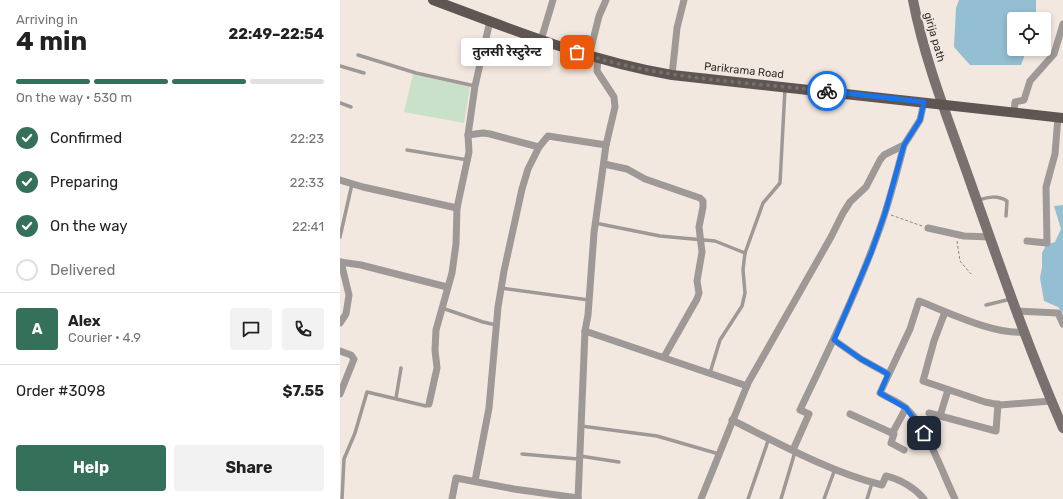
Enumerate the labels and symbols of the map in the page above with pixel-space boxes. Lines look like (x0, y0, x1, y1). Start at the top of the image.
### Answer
street label: girija path (921, 11, 948, 64)
pin (560, 35, 594, 69)
callout: तुलसी रेस्टुरेन्ट (461, 38, 553, 66)
street label: Parikrama Road (703, 60, 785, 81)
courier (807, 71, 847, 111)
pin (907, 416, 941, 450)

